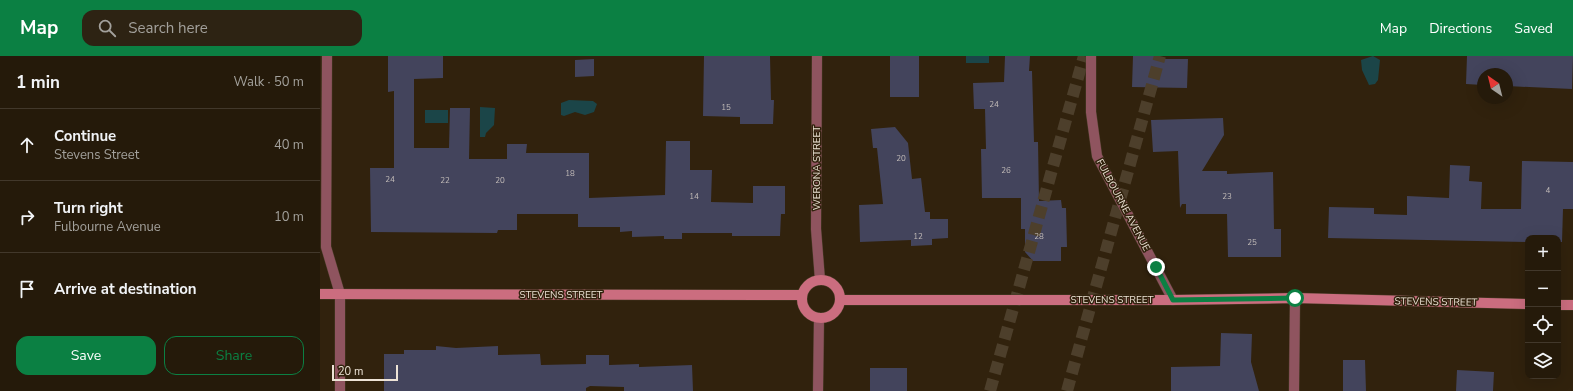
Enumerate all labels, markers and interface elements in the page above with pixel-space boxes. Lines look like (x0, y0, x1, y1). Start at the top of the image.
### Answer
search box (82, 10, 362, 46)
text: Map (20, 15, 58, 41)
icon: search (96, 17, 118, 39)
text: Search here (128, 18, 208, 38)
text: Map (1380, 19, 1407, 38)
text: Directions (1429, 19, 1492, 38)
text: Saved (1514, 19, 1553, 38)
north arrow (1477, 68, 1513, 104)
text: 1 min (16, 71, 60, 94)
text: Walk · 50 m (233, 73, 304, 91)
house number: 24 (989, 99, 999, 110)
house number: 15 (721, 102, 731, 113)
text: Continue (54, 126, 116, 146)
street label: WERONA STREET (810, 126, 824, 210)
icon: ahead (16, 134, 38, 156)
text: 40 m (274, 136, 304, 154)
text: Stevens Street (54, 146, 139, 164)
house number: 20 (896, 153, 906, 164)
street label: FULBOURNE AVENUE (1093, 157, 1153, 254)
house number: 26 (1001, 165, 1011, 176)
house number: 18 (565, 168, 575, 179)
house number: 24 (385, 174, 395, 185)
house number: 22 (440, 175, 450, 186)
house number: 20 (495, 175, 505, 186)
house number: 4 (1546, 185, 1551, 196)
house number: 14 (689, 191, 699, 202)
house number: 23 (1222, 191, 1232, 202)
text: Turn right (54, 198, 123, 218)
icon: right (16, 206, 38, 228)
text: 10 m (274, 208, 304, 226)
text: Fulbourne Avenue (54, 218, 161, 236)
house number: 12 (913, 231, 923, 242)
house number: 28 (1034, 231, 1044, 242)
map controls (1525, 235, 1561, 379)
button: + (1525, 235, 1561, 271)
house number: 25 (1247, 237, 1257, 248)
route end (1147, 258, 1165, 276)
button: − (1525, 271, 1561, 307)
icon: arrive (16, 278, 38, 300)
text: Arrive at destination (54, 279, 197, 299)
street label: STEVENS STREET (520, 288, 602, 302)
route start (1286, 289, 1304, 307)
street label: STEVENS STREET (1071, 293, 1153, 307)
street label: STEVENS STREET (1394, 294, 1478, 310)
button: locate (1525, 307, 1561, 343)
button: Save (16, 336, 156, 375)
button: Share (164, 336, 304, 375)
button: layers (1525, 343, 1561, 379)
scale bar (332, 363, 398, 382)
text: 20 m (338, 364, 363, 379)

